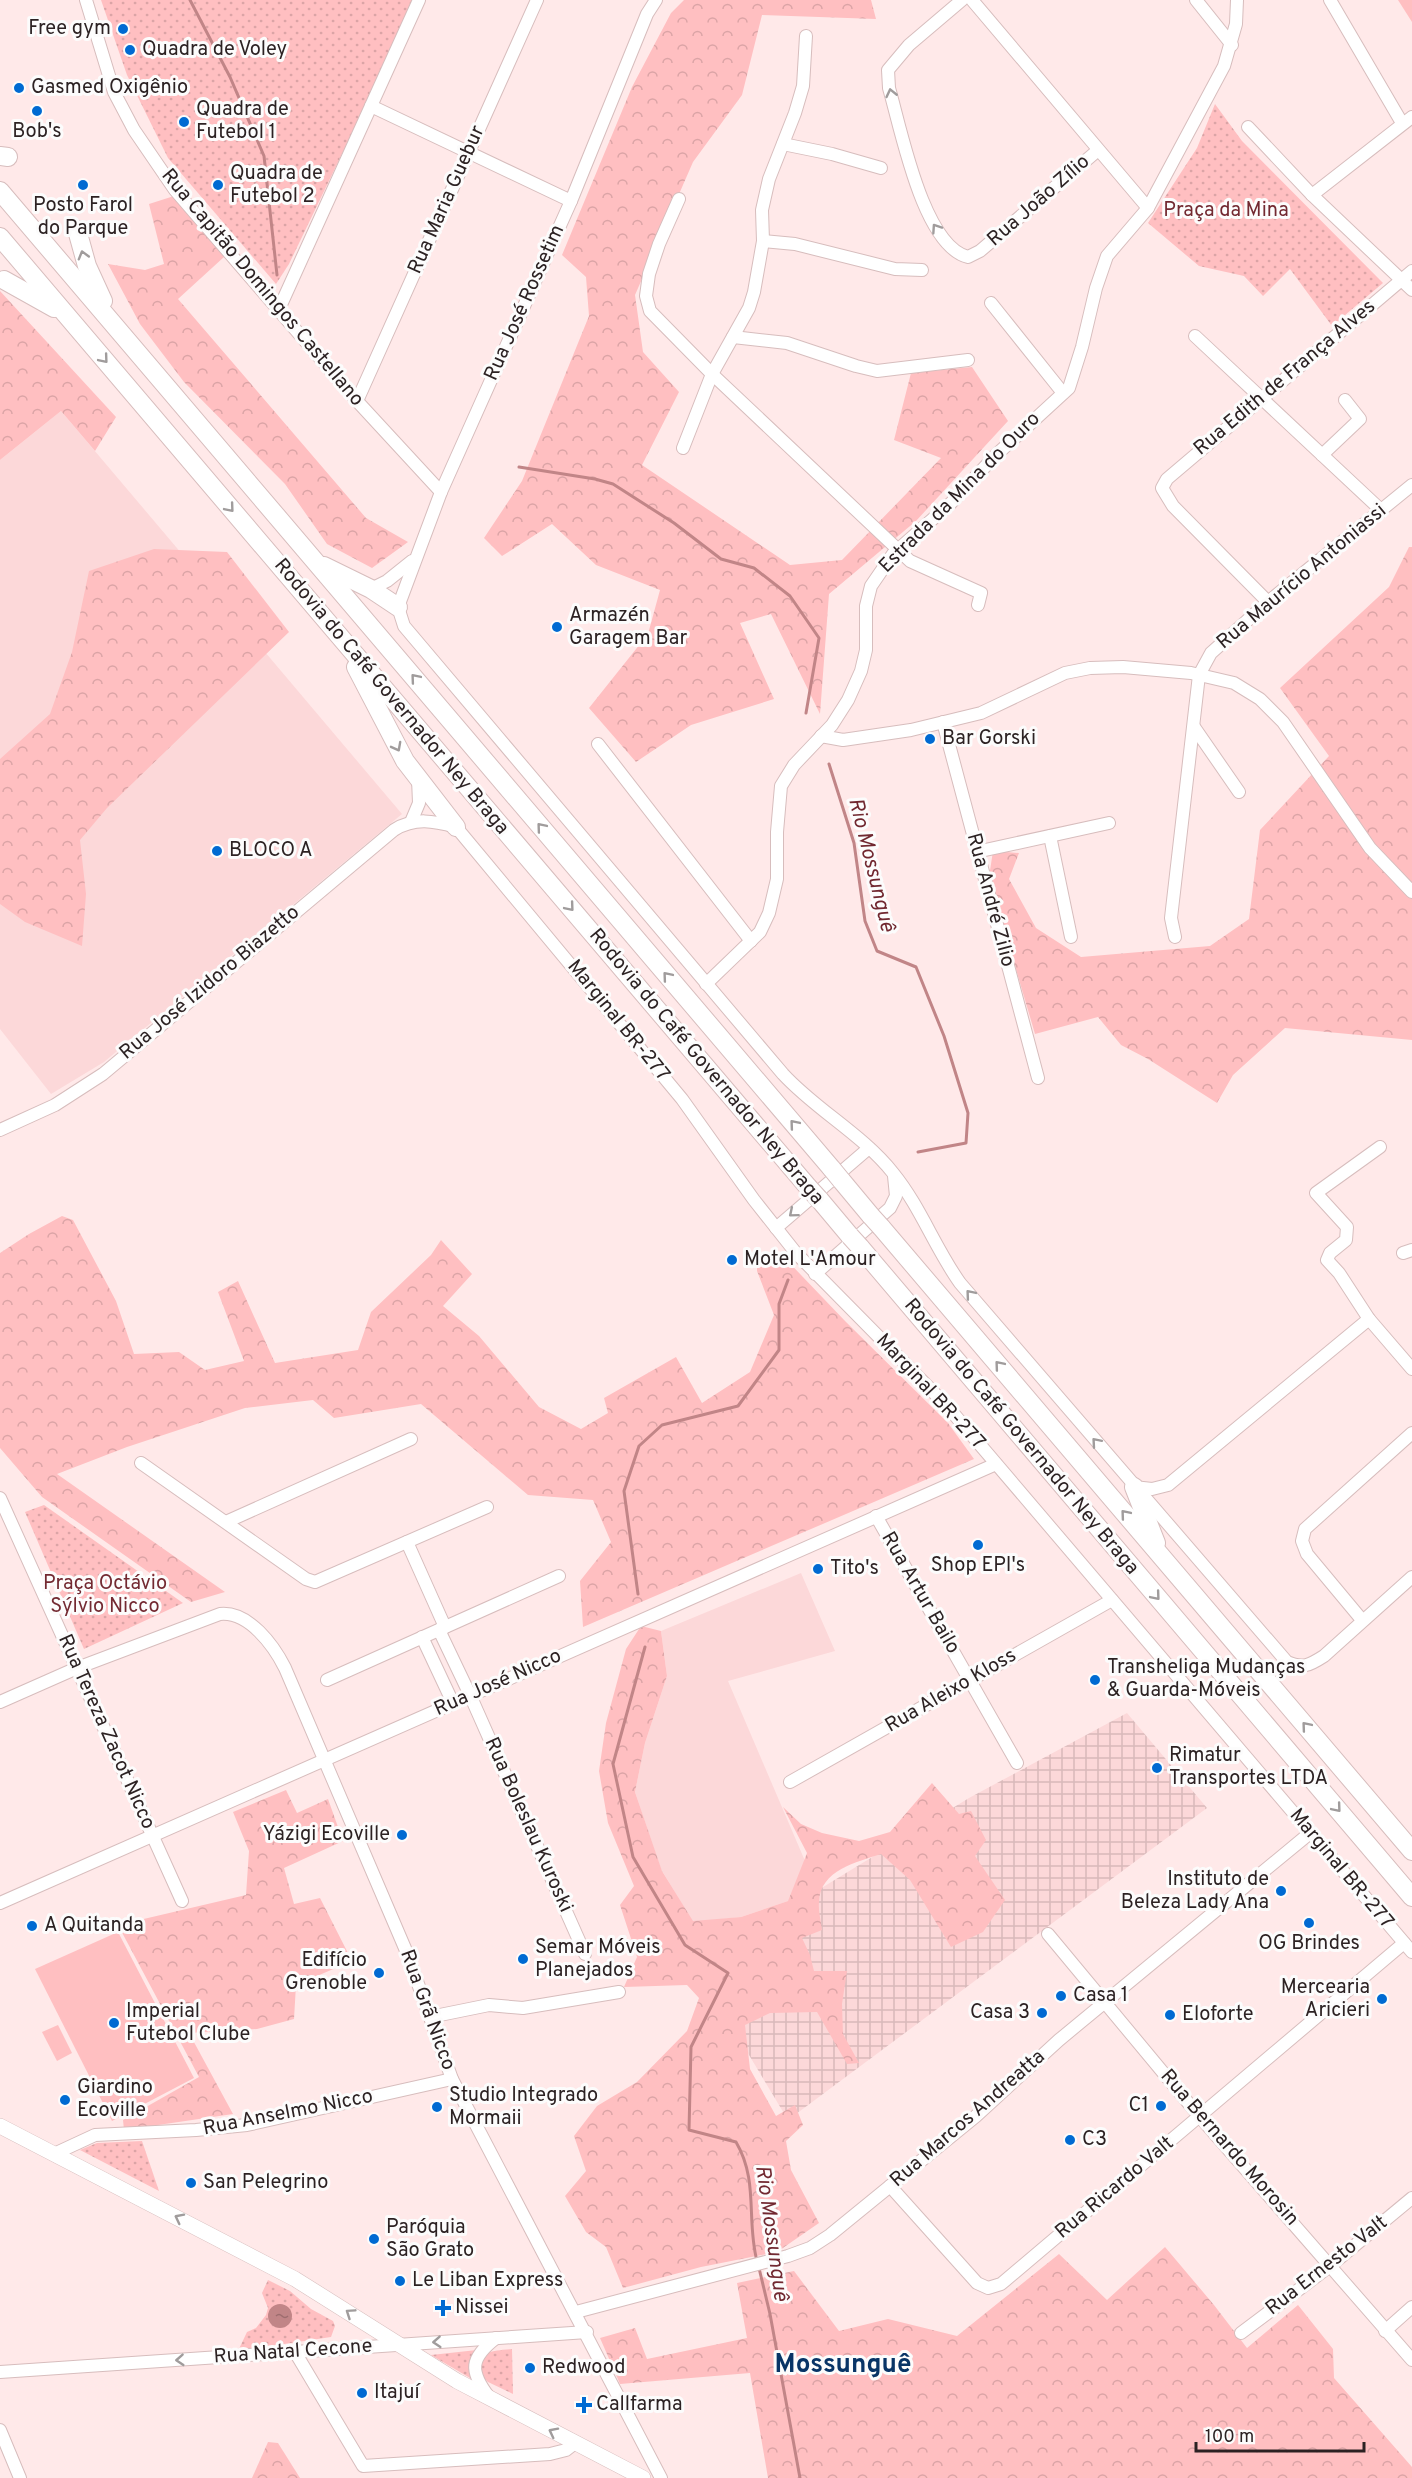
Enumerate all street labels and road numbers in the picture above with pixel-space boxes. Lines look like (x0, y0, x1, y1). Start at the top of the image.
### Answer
street label: Rua Maria Guebur (403, 121, 491, 278)
street label: Rua João Zílio (982, 149, 1096, 253)
street label: Rua Capitão Domingos Castellano (155, 164, 369, 412)
street label: Rua José Rossetim (479, 221, 571, 385)
street label: Rua Edith de França Alves (1189, 294, 1381, 462)
street label: Estrada da Mina do Ouro (874, 407, 1046, 579)
street label: Rua Maurício Antoniassi (1212, 498, 1392, 656)
street label: Rodovia do Café Governador Ney Braga (268, 553, 514, 841)
street label: Rua André Zilio (960, 830, 1020, 970)
street label: Rua José Izidoro Biazetto (115, 900, 305, 1066)
street label: Rodovia do Café Governador Ney Braga (583, 923, 829, 1211)
street label: Marginal BR-277 (561, 955, 675, 1087)
street label: Rodovia do Café Governador Ney Braga (898, 1293, 1144, 1581)
street label: Marginal BR-277 (870, 1328, 990, 1456)
street label: Rua Artur Bailo (875, 1527, 965, 1659)
street label: Rua Tereza Zacot Nicco (51, 1630, 161, 1834)
street label: Rua José Nicco (430, 1643, 566, 1723)
street label: Rua Aleixo Kloss (881, 1643, 1021, 1739)
street label: Rua Boleslau Kuroski (478, 1733, 578, 1917)
street label: Marginal BR-277 (1283, 1803, 1399, 1935)
street label: Rua Grã Nicco (393, 1946, 461, 2074)
street label: Rua Marcos Andreatta (885, 2044, 1051, 2194)
street label: Rua Bernardo Morosin (1154, 2064, 1304, 2232)
street label: Rua Anselmo Nicco (201, 2084, 375, 2142)
street label: Rua Ricardo Valt (1050, 2131, 1180, 2245)
street label: Rua Ernesto Valt (1261, 2210, 1393, 2322)
street label: Rua Natal Cecone (213, 2333, 373, 2371)

